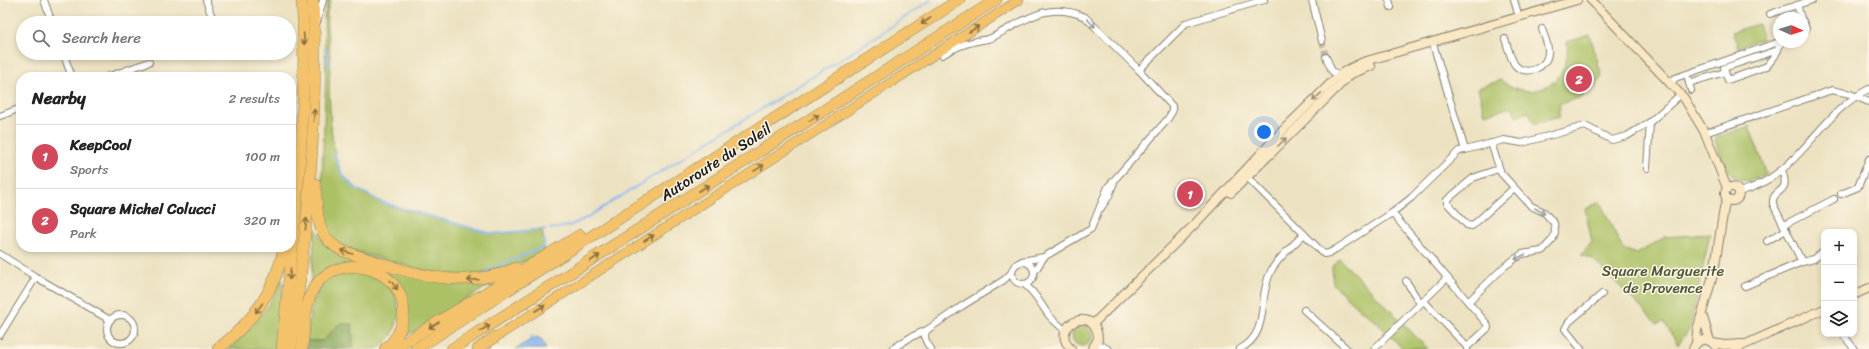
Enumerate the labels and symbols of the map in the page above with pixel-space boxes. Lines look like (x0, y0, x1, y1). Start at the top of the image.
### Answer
north arrow (1773, 12, 1809, 48)
one-way arrow (921, 17, 932, 25)
one-way arrow (1086, 18, 1096, 28)
one-way arrow (968, 25, 979, 33)
one-way arrow (301, 32, 308, 45)
pin: 2 (1566, 64, 1592, 94)
one-way arrow (1312, 93, 1322, 102)
one-way arrow (311, 109, 318, 122)
one-way arrow (808, 114, 819, 122)
street label: Autoroute du Soleil (654, 116, 778, 208)
your location (1254, 122, 1274, 142)
one-way arrow (1277, 137, 1287, 147)
one-way arrow (753, 164, 765, 172)
pin: 1 (1177, 179, 1203, 209)
one-way arrow (698, 184, 709, 192)
one-way arrow (1534, 207, 1546, 215)
one-way arrow (302, 218, 309, 231)
one-way arrow (643, 234, 654, 242)
one-way arrow (341, 248, 354, 255)
one-way arrow (589, 254, 600, 262)
one-way arrow (1515, 254, 1527, 261)
park label: Square Marguerite de Provence (1602, 258, 1724, 301)
one-way arrow (286, 267, 294, 280)
one-way arrow (467, 276, 480, 283)
one-way arrow (389, 280, 398, 290)
one-way arrow (255, 303, 263, 314)
one-way arrow (534, 304, 546, 312)
one-way arrow (428, 321, 440, 329)
one-way arrow (479, 324, 490, 332)

